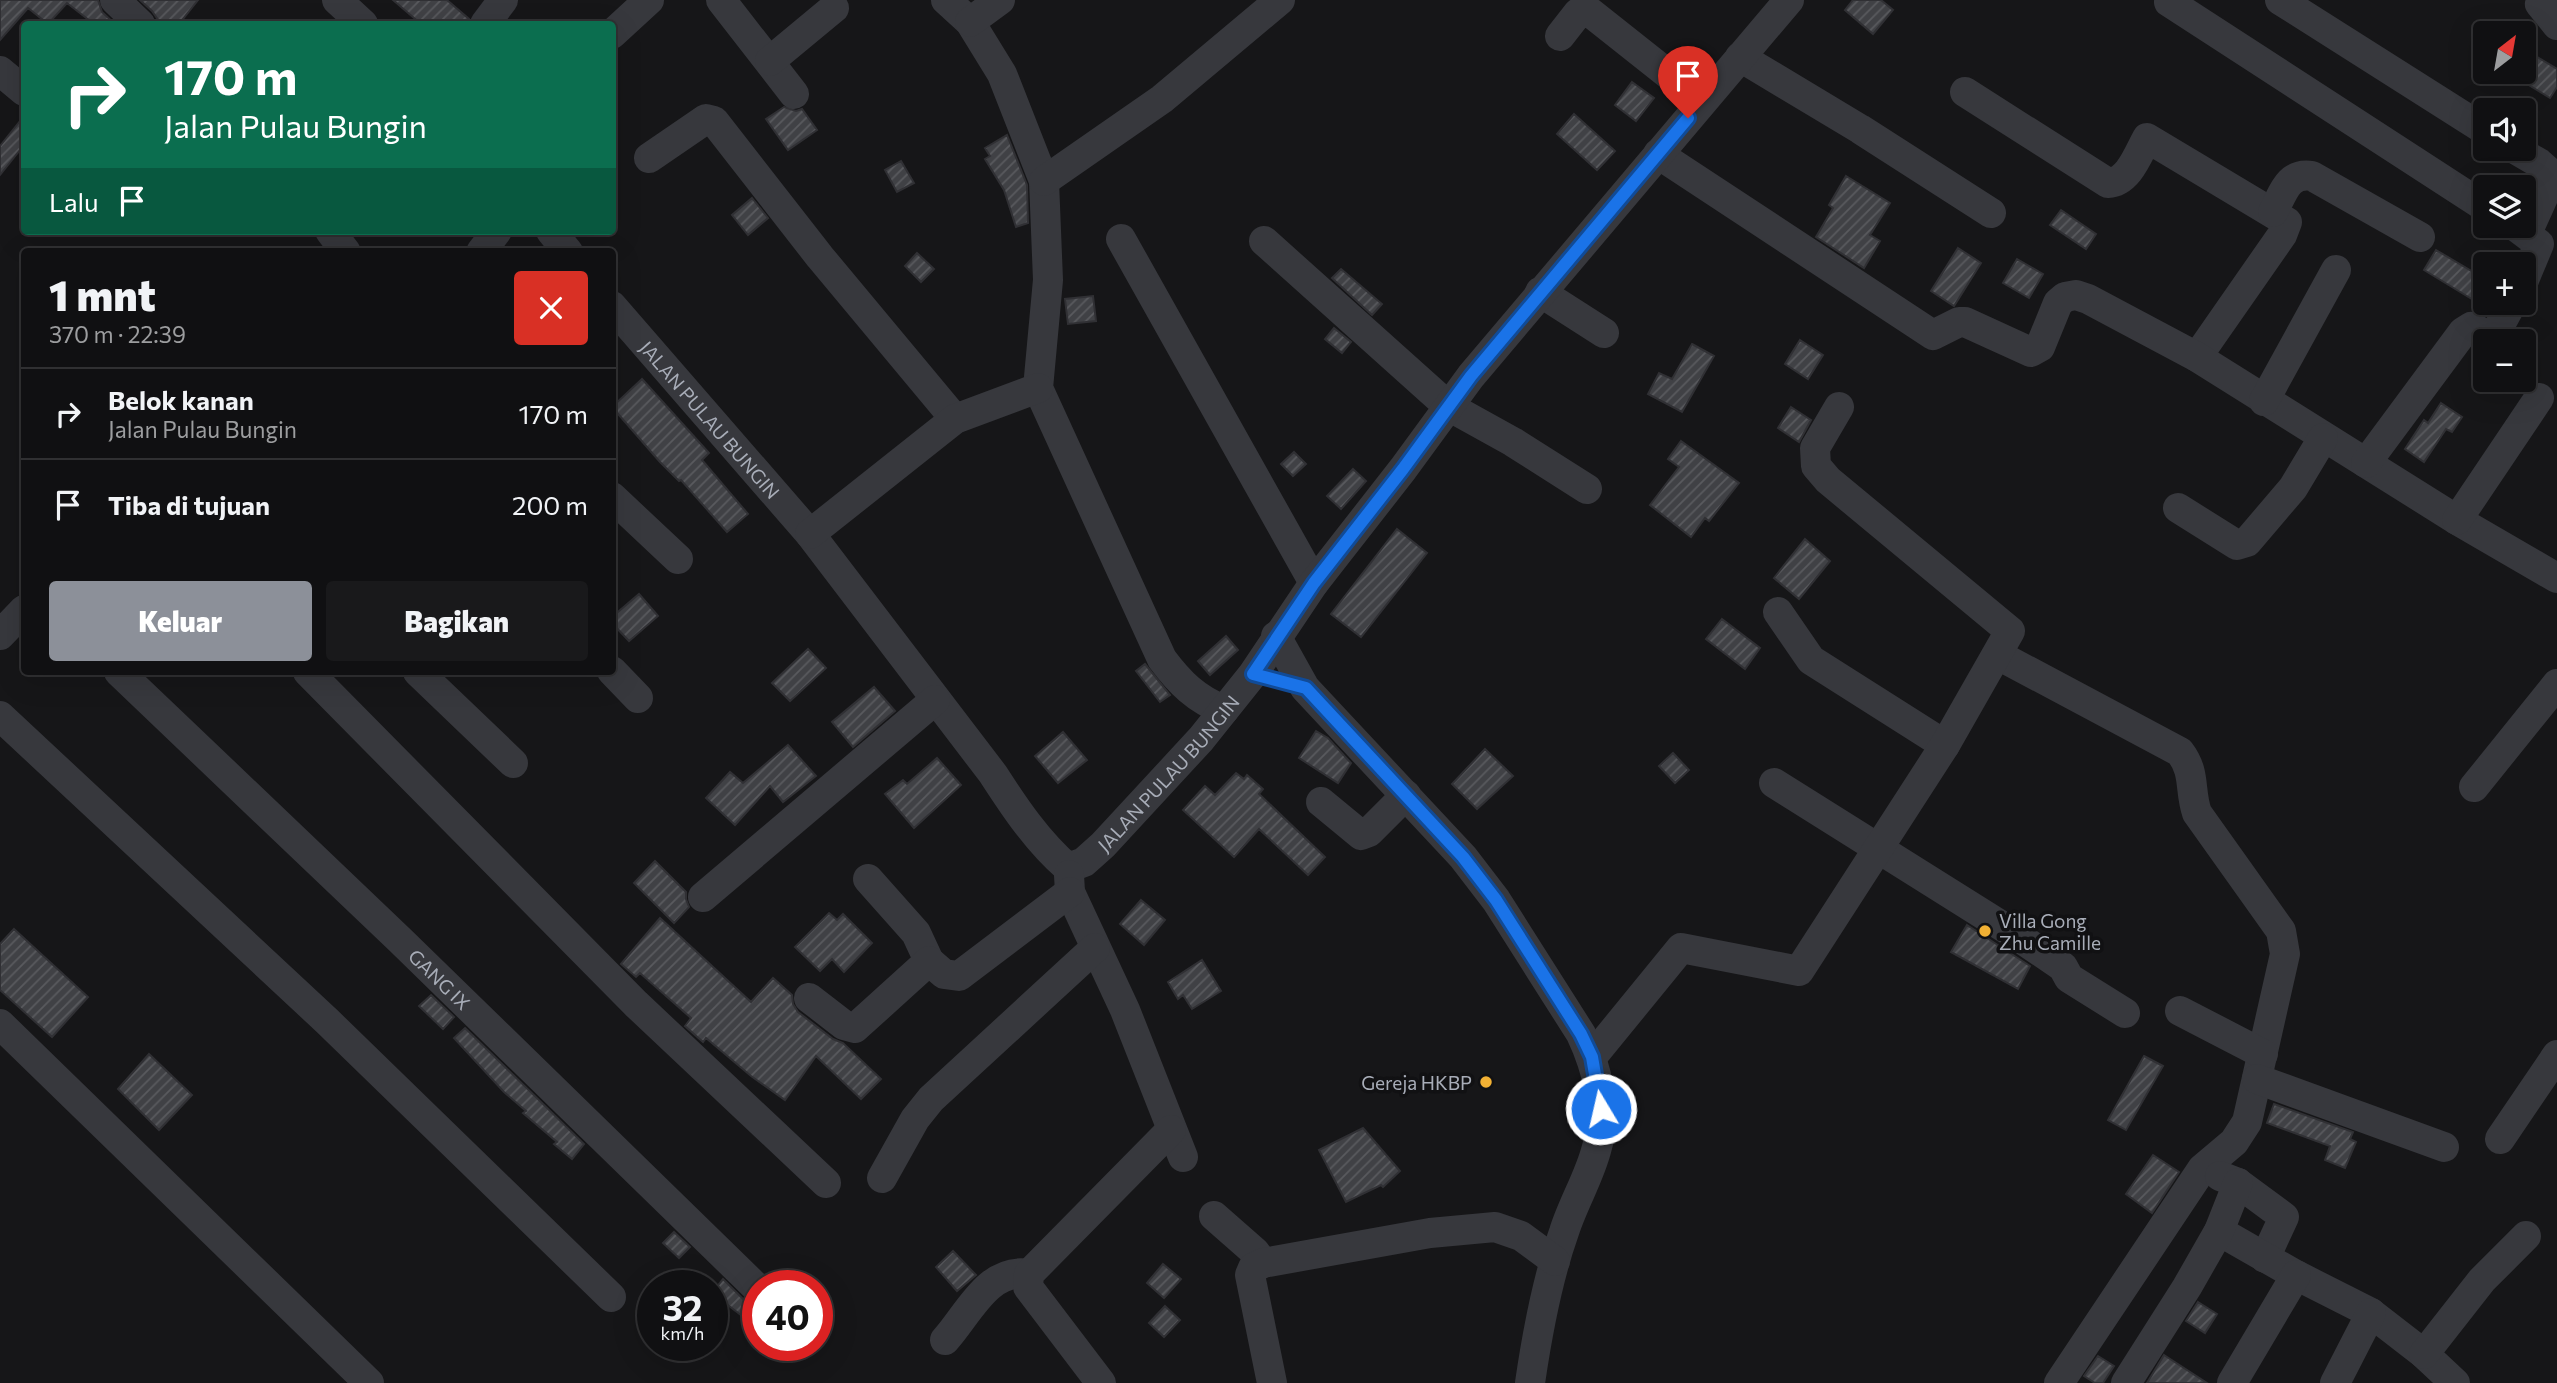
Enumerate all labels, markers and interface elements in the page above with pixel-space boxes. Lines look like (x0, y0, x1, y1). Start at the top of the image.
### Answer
north arrow (2473, 21, 2536, 84)
map controls (2473, 21, 2536, 392)
text: 170 m (164, 45, 297, 105)
pin (1658, 46, 1718, 118)
icon: right (49, 49, 140, 140)
icon: arrive (1669, 57, 1707, 95)
button: sound (2473, 98, 2536, 161)
text: Jalan Pulau Bungin (164, 105, 427, 145)
button: layers (2473, 175, 2536, 238)
icon: arrive (113, 182, 151, 220)
text: Lalu (49, 186, 99, 217)
button: + (2473, 252, 2536, 315)
text: 1 mnt (49, 268, 156, 320)
button: close (514, 271, 588, 345)
text: 370 m · 22:39 (49, 320, 186, 348)
button: − (2473, 329, 2536, 392)
street label: JALAN PULAU BUNGIN (636, 336, 785, 503)
text: Belok kanan (108, 384, 254, 415)
icon: right (49, 395, 87, 433)
text: 170 m (519, 398, 588, 429)
text: Jalan Pulau Bungin (108, 415, 297, 443)
icon: arrive (49, 486, 87, 524)
text: Tiba di tujuan (108, 489, 270, 520)
text: 200 m (512, 489, 588, 520)
button: Keluar (49, 581, 312, 661)
button: Bagikan (326, 581, 588, 661)
street label: JALAN PULAU BUNGIN (1093, 690, 1243, 856)
place label: Villa Gong Zhu Camille (1999, 909, 2101, 954)
marker: Villa Gong Zhu Camille (1977, 923, 1993, 939)
street label: GANG IX (404, 944, 476, 1014)
place label: Gereja HKBP (1361, 1071, 1472, 1094)
position arrow (1564, 1072, 1638, 1146)
marker: Gereja HKBP (1478, 1074, 1494, 1090)
speed limit sign: 40 (742, 1270, 833, 1361)
text: 32 (662, 1285, 703, 1328)
text: km/h (661, 1322, 704, 1344)

